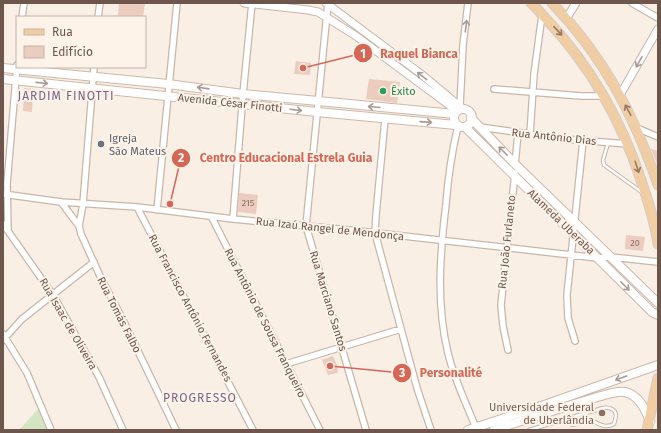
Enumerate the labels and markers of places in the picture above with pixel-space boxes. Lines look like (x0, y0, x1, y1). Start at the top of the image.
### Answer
callout: Raquel Bianca (353, 41, 466, 65)
place label: Êxito (391, 85, 416, 98)
marker: Êxito (378, 86, 388, 96)
place label: Igreja São Mateus (109, 132, 166, 158)
marker: Igreja São Mateus (96, 139, 106, 149)
callout: Centro Educacional Estrela Guia (171, 146, 380, 170)
callout: Personalité (392, 361, 490, 385)
place label: Universidade Federal de Uberlândia (489, 401, 594, 427)
marker: Universidade Federal de Uberlândia (597, 408, 607, 418)

